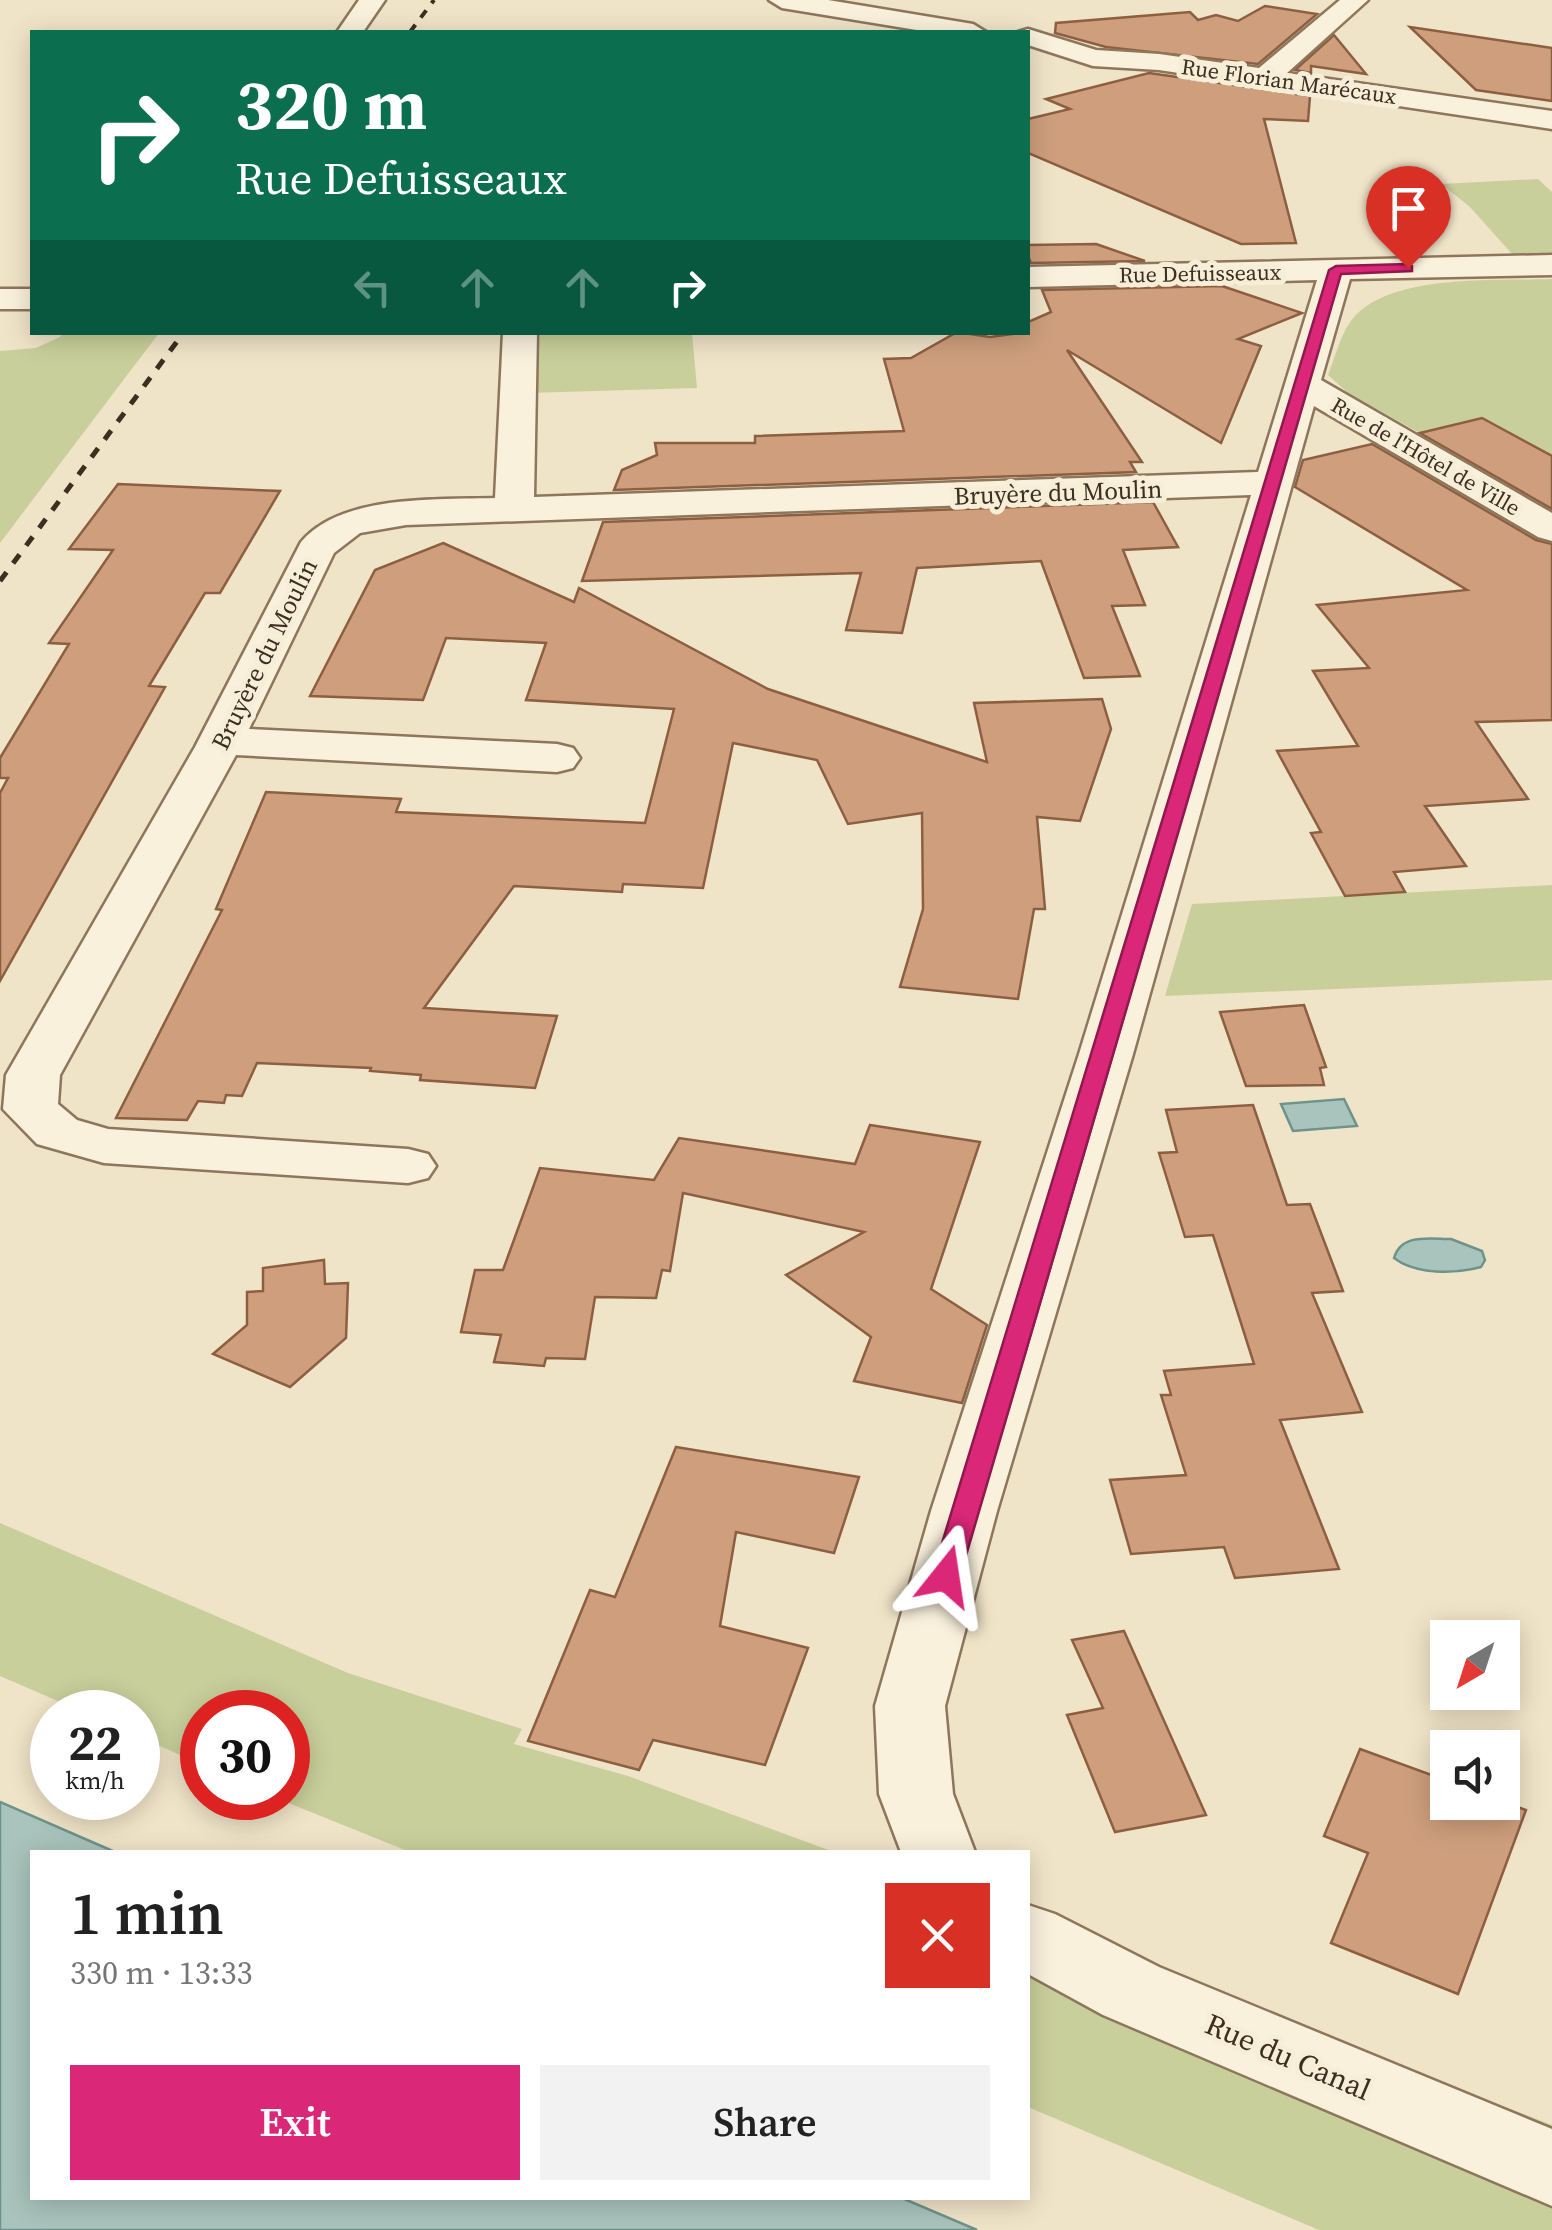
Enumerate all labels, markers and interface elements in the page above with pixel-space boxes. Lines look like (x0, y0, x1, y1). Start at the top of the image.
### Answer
street label: Rue Florian Marécaux (1179, 51, 1399, 111)
text: 320 m (235, 56, 427, 152)
icon: right (70, 70, 200, 200)
text: Rue Defuisseaux (235, 147, 567, 209)
pin (1366, 166, 1451, 269)
icon: arrive (1381, 181, 1436, 236)
street label: Rue Defuisseaux (1119, 257, 1282, 289)
icon: left (345, 260, 400, 315)
icon: ahead (450, 260, 505, 315)
icon: ahead (555, 260, 610, 315)
icon: right (660, 260, 715, 315)
street label: Rue de l'Hôtel de Ville (1326, 390, 1526, 522)
street label: Bruyère du Moulin (953, 471, 1163, 513)
street label: Bruyère du Moulin (203, 553, 325, 755)
position arrow (894, 1524, 998, 1628)
north arrow (1430, 1620, 1520, 1710)
map controls (1430, 1620, 1520, 1820)
speed limit sign: 30 (180, 1690, 310, 1820)
text: 22 (68, 1708, 122, 1777)
button: sound (1430, 1730, 1520, 1820)
text: km/h (65, 1763, 125, 1797)
text: 1 min (70, 1872, 224, 1954)
button: close (885, 1883, 990, 1988)
text: 330 m · 13:33 (70, 1951, 252, 1995)
street label: Rue du Canal (1199, 2003, 1377, 2110)
button: Exit (70, 2065, 520, 2180)
button: Share (540, 2065, 990, 2180)

